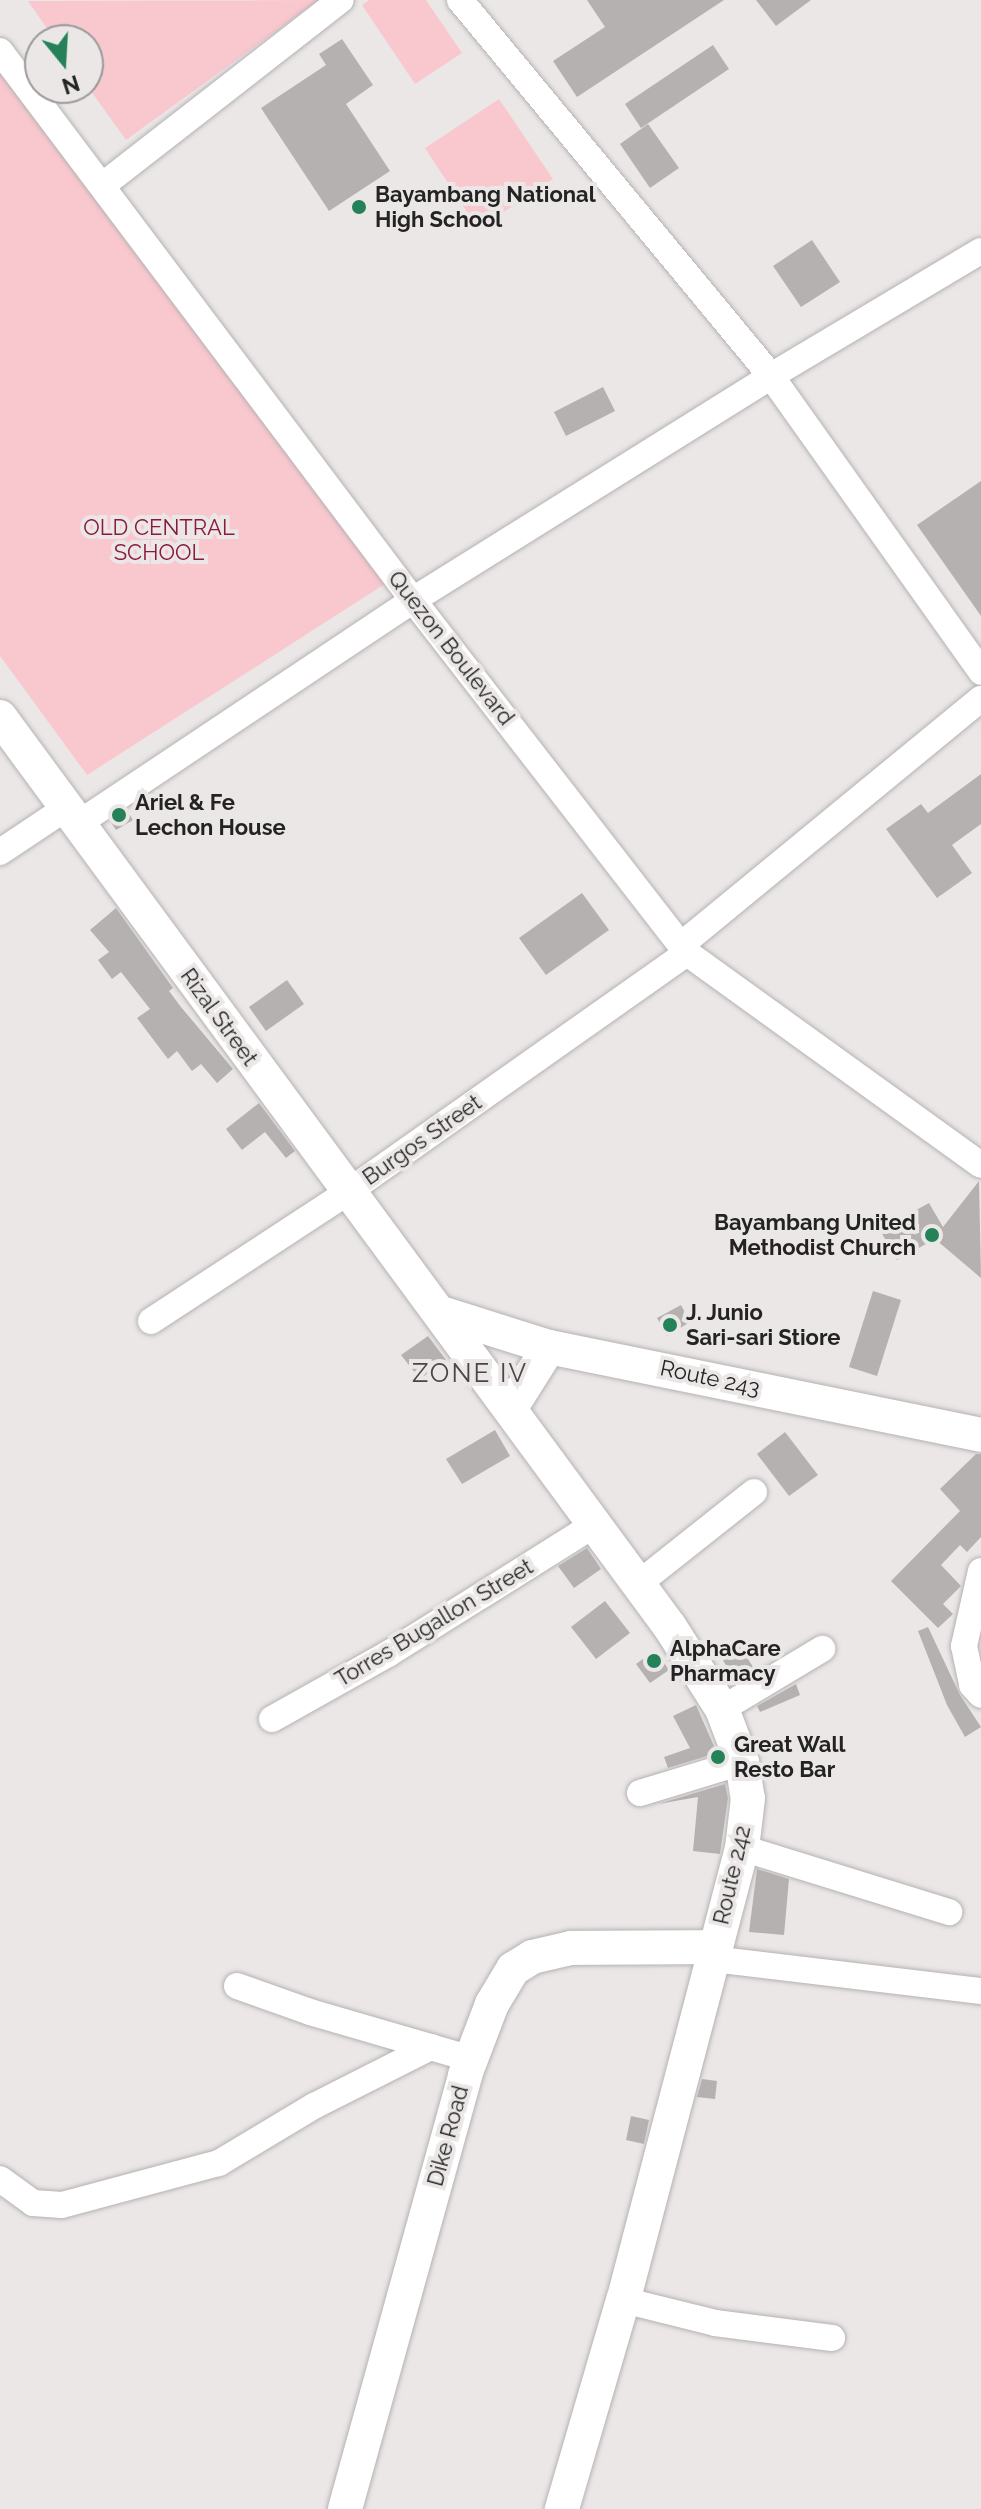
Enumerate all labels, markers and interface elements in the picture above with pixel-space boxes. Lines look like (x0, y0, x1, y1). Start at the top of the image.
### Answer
north arrow (24, 24, 104, 104)
text: N (59, 70, 83, 100)
place label: Bayambang National High School (375, 181, 596, 232)
marker: Bayambang National High School (350, 198, 368, 216)
park label: OLD CENTRAL SCHOOL (83, 514, 235, 566)
street label: Quezon Boulevard (383, 566, 519, 730)
place label: Ariel & Fe Lechon House (135, 789, 286, 840)
marker: Ariel & Fe Lechon House (110, 806, 128, 824)
street label: Rizal Street (175, 963, 263, 1071)
street label: Burgos Street (357, 1089, 487, 1191)
place label: Bayambang United Methodist Church (714, 1209, 916, 1260)
marker: Bayambang United Methodist Church (923, 1226, 941, 1244)
place label: J. Junio Sari-sari Stiore (686, 1299, 840, 1350)
marker: J. Junio Sari-sari Stiore (661, 1316, 679, 1334)
street label: Route 243 (658, 1355, 762, 1401)
district label: ZONE IV (412, 1358, 528, 1390)
street label: Torres Bugallon Street (330, 1553, 538, 1693)
place label: AlphaCare Pharmacy (670, 1635, 781, 1686)
marker: AlphaCare Pharmacy (645, 1652, 663, 1670)
place label: Great Wall Resto Bar (734, 1731, 846, 1782)
marker: Great Wall Resto Bar (709, 1748, 727, 1766)
street label: Route 242 (708, 1823, 756, 1927)
street label: Dike Road (422, 2083, 474, 2189)

